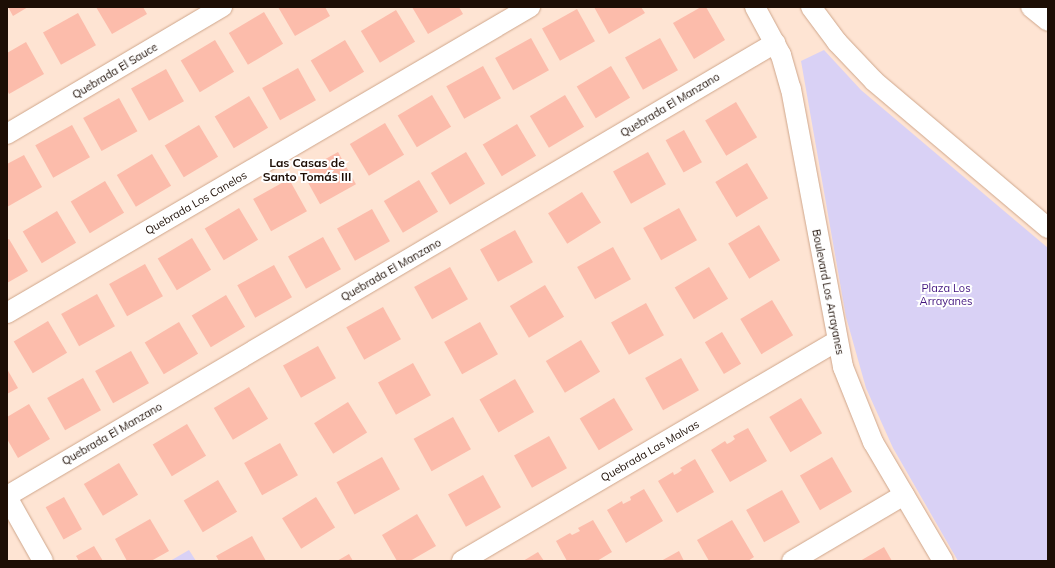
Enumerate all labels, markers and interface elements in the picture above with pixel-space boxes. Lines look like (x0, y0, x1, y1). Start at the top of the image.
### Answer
street label: Quebrada El Sauce (70, 40, 160, 102)
street label: Quebrada El Manzano (618, 70, 722, 140)
district label: Las Casas de Santo Tomás III (263, 156, 351, 184)
street label: Quebrada Los Canelos (143, 168, 249, 238)
street label: Boulevard Los Arrayanes (809, 228, 847, 356)
street label: Quebrada El Manzano (339, 236, 443, 304)
park label: Plaza Los Arrayanes (920, 282, 972, 308)
street label: Quebrada El Manzano (60, 400, 164, 468)
street label: Quebrada Las Malvas (598, 417, 702, 485)

